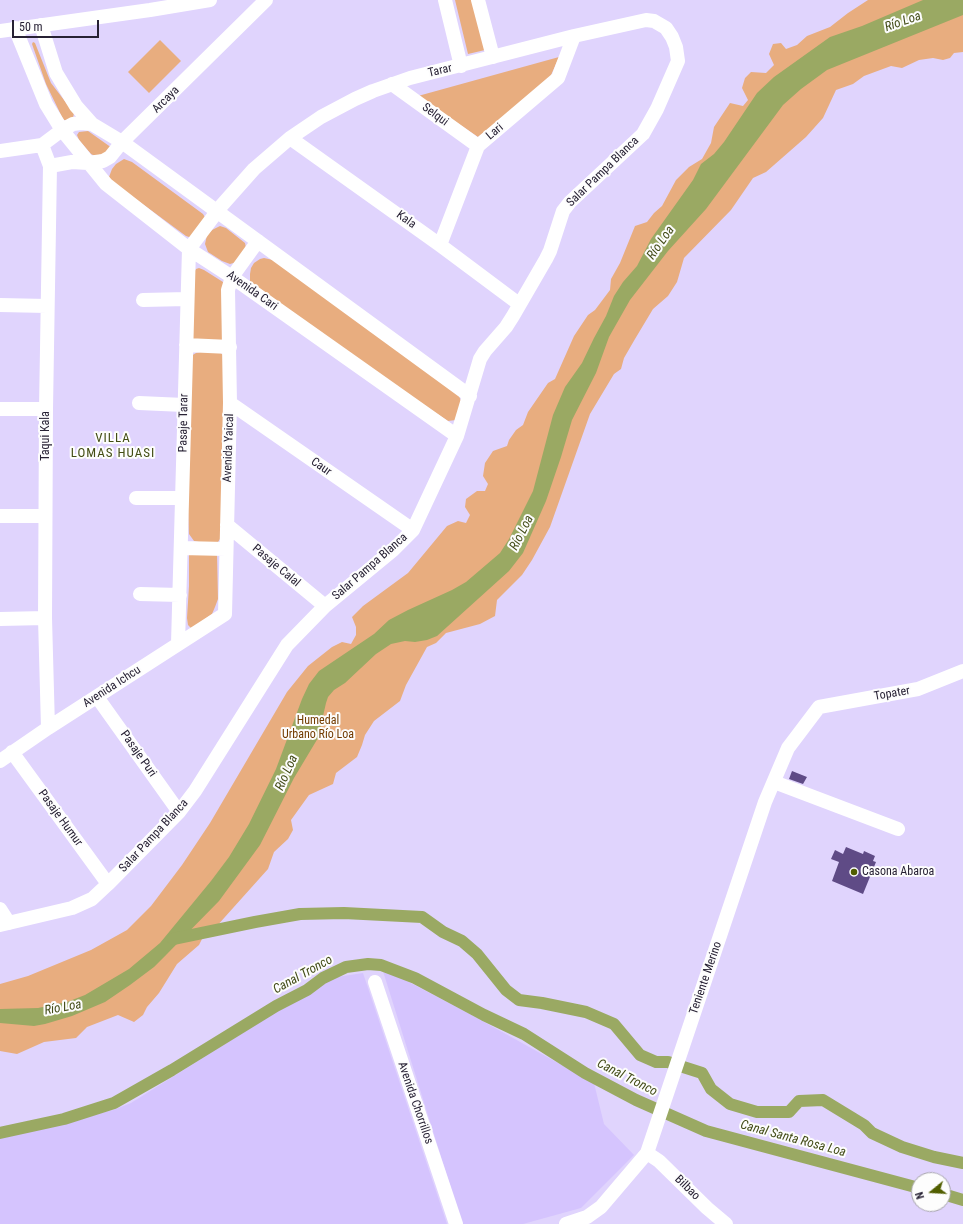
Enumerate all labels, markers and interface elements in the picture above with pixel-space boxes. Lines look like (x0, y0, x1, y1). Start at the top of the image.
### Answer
water label: Río Loa (883, 9, 923, 35)
scale bar (14, 12, 101, 38)
text: 50 m (19, 20, 43, 34)
street label: Tarar (427, 61, 453, 81)
street label: Arcaya (149, 83, 183, 117)
street label: Selqui (419, 101, 451, 129)
street label: Lari (484, 121, 506, 143)
street label: Salar Pampa Blanca (564, 134, 642, 210)
street label: Kala (393, 208, 419, 232)
water label: Río Loa (644, 223, 678, 263)
street label: Avenida Cari (224, 268, 280, 314)
street label: Pasaje Tarar (176, 393, 192, 453)
street label: Taqui Kala (39, 411, 53, 461)
street label: Avenida Yaical (221, 413, 237, 483)
district label: VILLA LOMAS HUASI (71, 431, 155, 462)
street label: Caur (308, 455, 334, 479)
water label: Río Loa (507, 513, 537, 553)
street label: Salar Pampa Blanca (329, 530, 411, 604)
street label: Pasaje Calal (249, 542, 303, 590)
street label: Avenida Ichcu (80, 663, 144, 711)
street label: Topater (873, 684, 911, 704)
park label: Humedal Urbano Río Loa (282, 714, 354, 742)
street label: Pasaje Puri (117, 728, 159, 780)
water label: Río Loa (272, 753, 302, 793)
street label: Pasaje Humur (35, 787, 85, 849)
street label: Salar Pampa Blanca (116, 796, 192, 876)
place label: Casona Abaroa (862, 865, 934, 879)
marker: Casona Abaroa (849, 867, 859, 877)
street label: Teniente Merino (687, 940, 725, 1016)
water label: Canal Tronco (271, 952, 335, 998)
water label: Río Loa (43, 997, 83, 1019)
water label: Canal Tronco (594, 1056, 660, 1100)
street label: Avenida Chorrillos (394, 1060, 436, 1146)
water label: Canal Santa Rosa Loa (738, 1117, 848, 1161)
street label: Bilbao (671, 1172, 703, 1204)
north arrow (911, 1172, 951, 1212)
text: N (913, 1190, 927, 1201)

